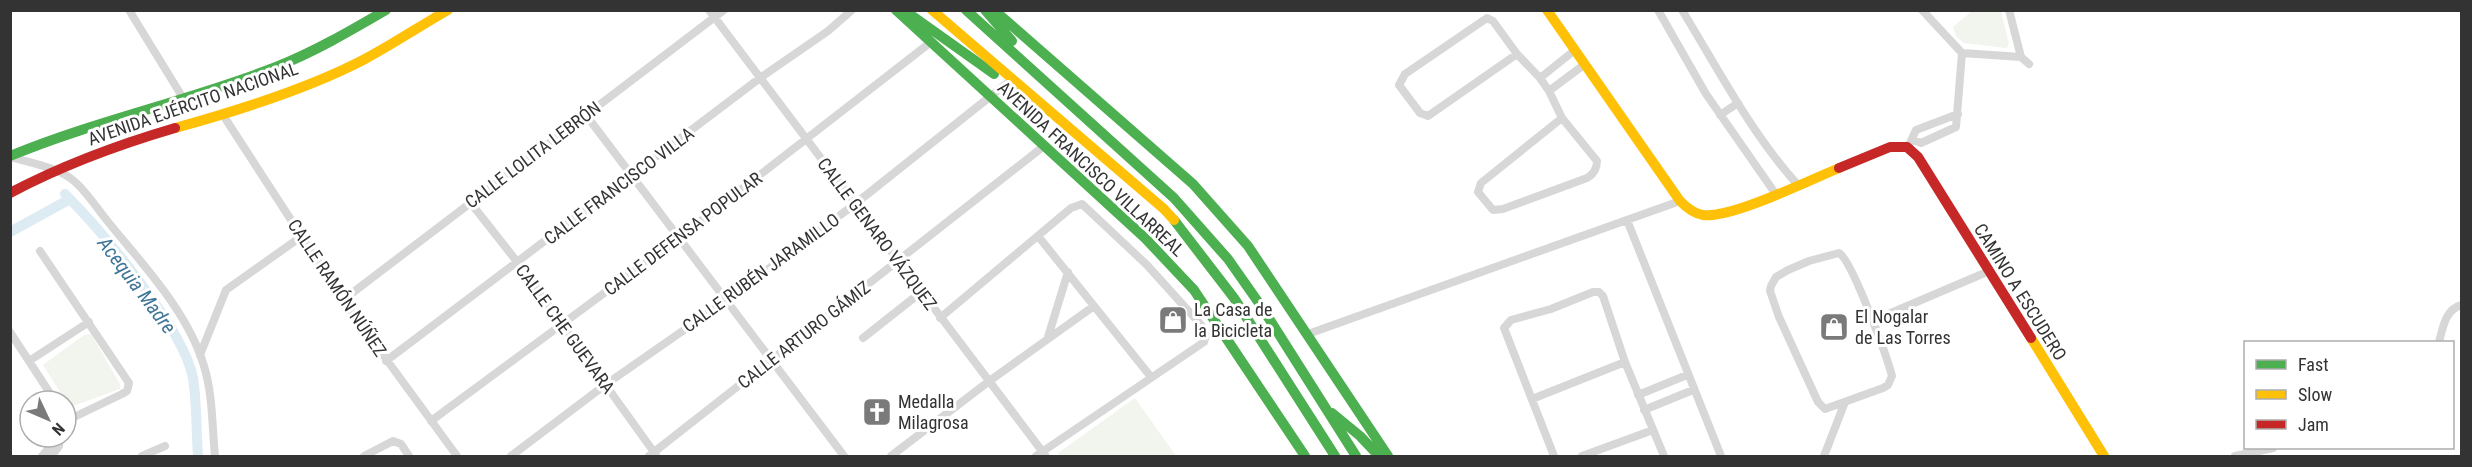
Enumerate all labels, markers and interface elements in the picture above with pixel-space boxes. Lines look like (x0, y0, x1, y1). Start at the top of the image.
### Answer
street label: AVENIDA EJÉRCITO NACIONAL (85, 57, 301, 149)
street label: AVENIDA FRANCISCO VILLARREAL (994, 77, 1189, 261)
street label: CALLE LOLITA LEBRÓN (461, 97, 605, 212)
street label: CALLE FRANCISCO VILLA (540, 122, 698, 249)
street label: CALLE GENARO VÁZQUEZ (813, 154, 941, 314)
street label: CALLE DEFENSA POPULAR (600, 167, 766, 300)
street label: CALLE RUBÉN JARAMILLO (678, 209, 843, 337)
street label: CALLE RAMÓN NÚÑEZ (284, 215, 391, 360)
street label: CAMINO A ESCUDERO (1970, 219, 2071, 364)
water label: Acequia Madre (92, 231, 181, 338)
street label: CALLE CHE GUEVARA (511, 260, 620, 398)
street label: CALLE ARTURO GÁMIZ (733, 276, 874, 393)
place label: La Casa de la Bicicleta (1194, 299, 1272, 341)
shop icon: La Casa de la Bicicleta (1157, 304, 1189, 336)
place label: El Nogalar de Las Torres (1855, 306, 1951, 348)
shop icon: El Nogalar de Las Torres (1818, 311, 1850, 343)
legend (2244, 341, 2454, 449)
text: Fast (2298, 354, 2329, 375)
text: Slow (2298, 384, 2333, 405)
north arrow (18, 389, 78, 449)
place label: Medalla Milagrosa (898, 391, 969, 433)
church icon: Medalla Milagrosa (861, 396, 893, 428)
text: Jam (2298, 414, 2329, 435)
text: N (48, 419, 69, 439)

